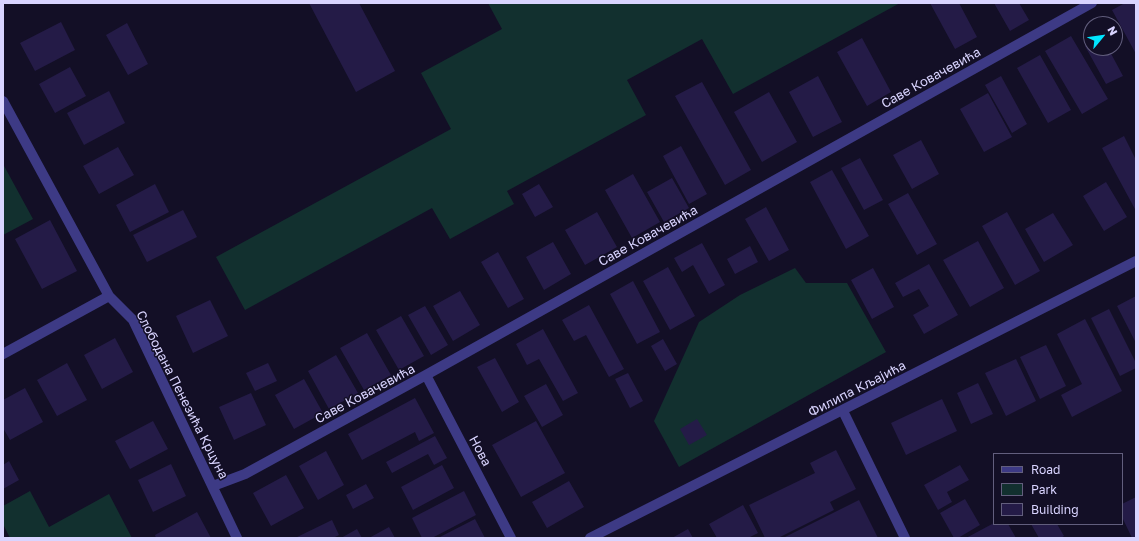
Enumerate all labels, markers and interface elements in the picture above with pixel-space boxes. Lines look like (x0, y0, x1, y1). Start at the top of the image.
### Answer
north arrow (1083, 16, 1123, 56)
text: N (1105, 24, 1121, 37)
street label: Саве Ковачевића (879, 44, 983, 112)
street label: Саве Ковачевића (596, 202, 700, 270)
street label: Слободана Пенезића Крцуна (133, 308, 231, 482)
street label: Филипа Кљајића (806, 358, 908, 420)
street label: Саве Ковачевића (312, 361, 418, 427)
street label: Нова (466, 433, 494, 469)
legend (993, 453, 1123, 525)
text: Road (1031, 462, 1060, 477)
text: Park (1031, 482, 1057, 497)
text: Building (1031, 502, 1079, 517)

